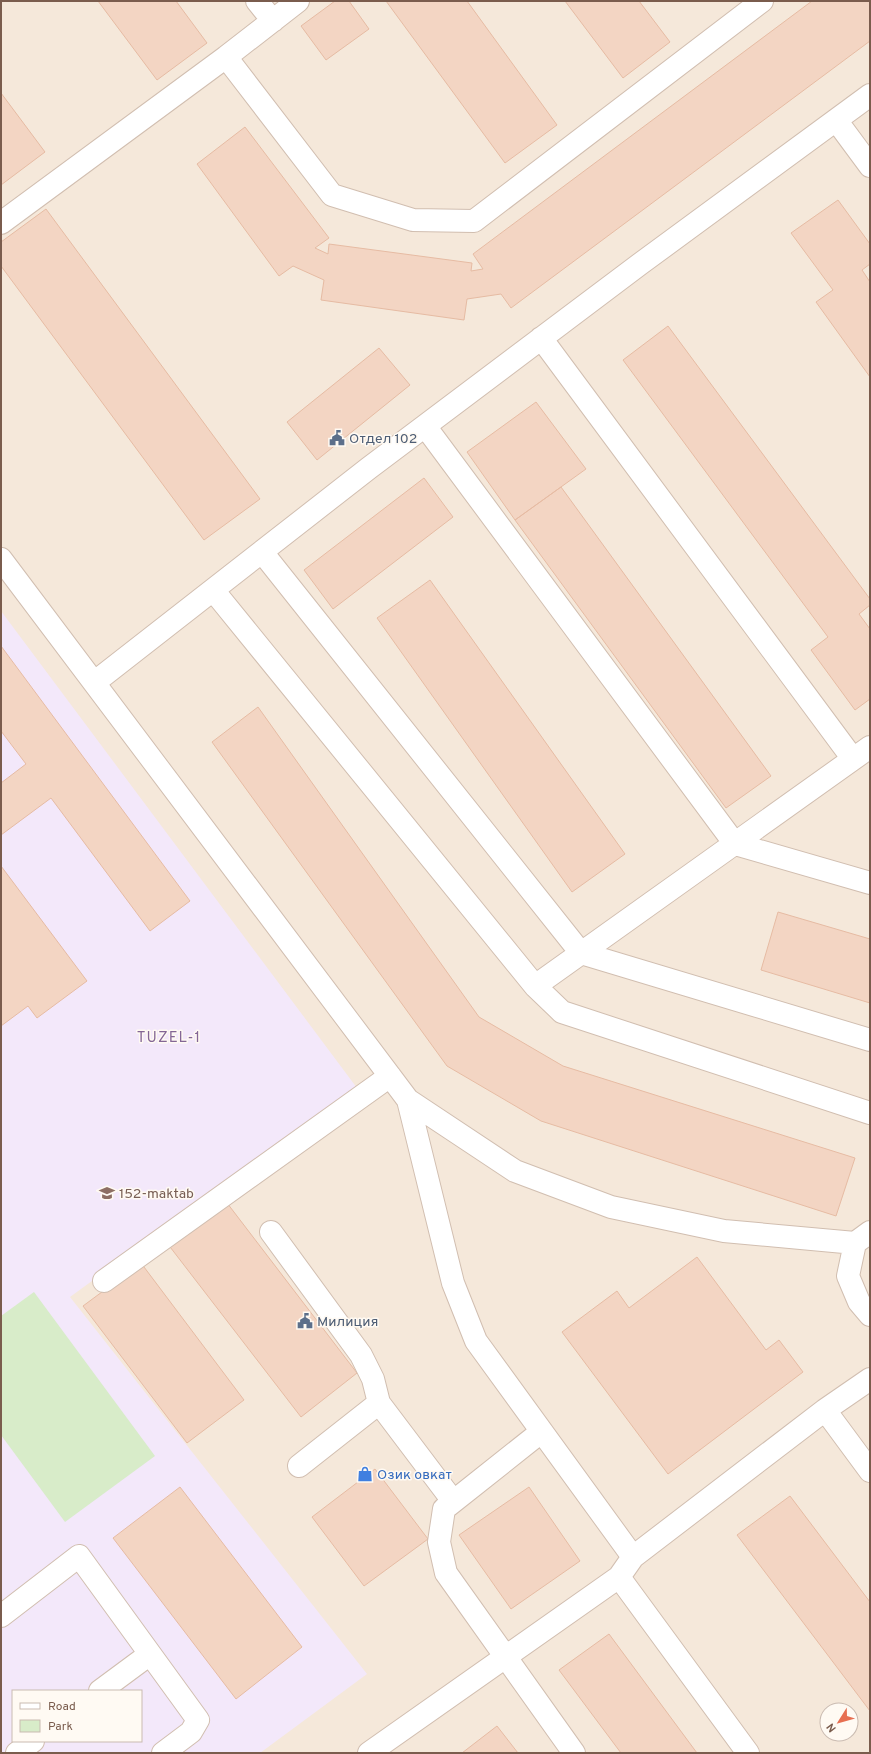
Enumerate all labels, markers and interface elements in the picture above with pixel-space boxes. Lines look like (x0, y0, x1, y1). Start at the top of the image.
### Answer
public building icon: Отдел 102 (328, 429, 346, 447)
place label: Отдел 102 (349, 431, 417, 448)
district label: TUZEL-1 (137, 1029, 201, 1048)
school or university icon: 152-maktab (98, 1184, 116, 1202)
place label: 152-maktab (119, 1186, 194, 1203)
public building icon: Милиция (296, 1312, 314, 1330)
place label: Милиция (317, 1314, 378, 1331)
shop icon: Озик овкат (356, 1465, 374, 1483)
place label: Озик овкат (377, 1467, 452, 1484)
legend (12, 1690, 142, 1742)
text: Road (48, 1699, 76, 1715)
north arrow (819, 1702, 859, 1742)
text: Park (48, 1719, 73, 1735)
text: N (824, 1720, 840, 1735)

